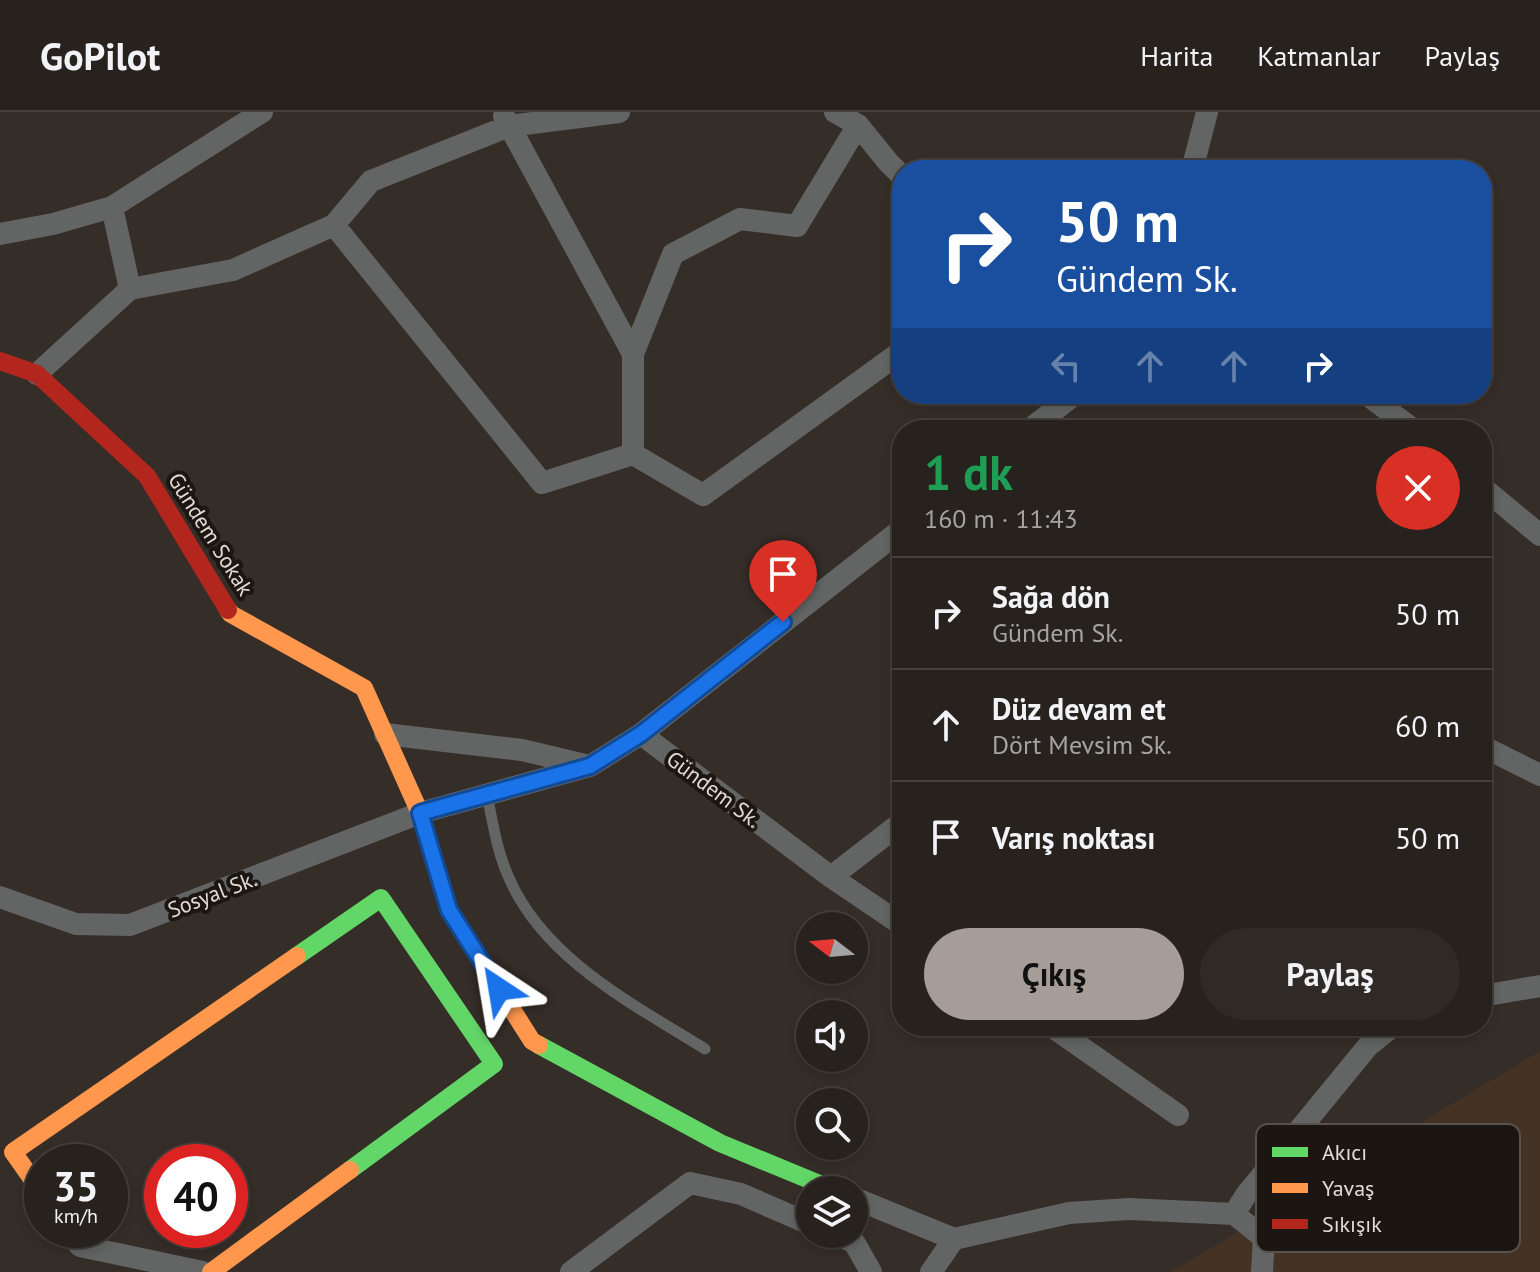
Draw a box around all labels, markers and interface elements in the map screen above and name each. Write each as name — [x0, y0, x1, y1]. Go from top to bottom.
text: GoPilot — [40, 31, 160, 80]
text: Harita — [1140, 37, 1213, 74]
text: Katmanlar — [1257, 37, 1381, 74]
text: Paylaş — [1425, 37, 1500, 74]
text: 50 m — [1056, 185, 1179, 257]
icon: right — [924, 192, 1028, 296]
text: Gündem Sk. — [1056, 255, 1238, 302]
icon: left — [1044, 344, 1088, 388]
icon: ahead — [1128, 344, 1172, 388]
icon: ahead — [1212, 344, 1256, 388]
icon: right — [1296, 344, 1340, 388]
text: 1 dk — [924, 441, 1013, 503]
button: close — [1376, 446, 1460, 530]
street label: Gündem Sokak — [162, 467, 260, 601]
text: 160 m · 11:43 — [924, 502, 1078, 535]
pin — [749, 540, 817, 622]
icon: arrive — [761, 552, 805, 596]
text: Sağa dön — [992, 577, 1110, 616]
icon: right — [924, 591, 968, 635]
text: 50 m — [1395, 594, 1460, 633]
text: Gündem Sk. — [992, 616, 1123, 649]
text: Düz devam et — [992, 689, 1166, 728]
icon: ahead — [924, 703, 968, 747]
text: 60 m — [1395, 706, 1460, 745]
text: Dört Mevsim Sk. — [992, 728, 1172, 761]
street label: Gündem Sk. — [661, 744, 767, 834]
icon: arrive — [924, 815, 968, 859]
text: Varış noktası — [992, 818, 1155, 857]
text: 50 m — [1395, 818, 1460, 857]
street label: Sosyal Sk. — [164, 864, 260, 924]
north arrow — [796, 912, 868, 984]
map controls — [796, 912, 868, 1248]
button: Çıkış — [924, 928, 1184, 1020]
button: Paylaş — [1200, 928, 1460, 1020]
position arrow — [457, 947, 541, 1031]
button: sound — [796, 1000, 868, 1072]
button: search — [796, 1088, 868, 1160]
legend — [1256, 1124, 1520, 1252]
text: Akıcı — [1322, 1138, 1367, 1166]
speed limit sign: 40 — [144, 1144, 248, 1248]
text: 35 — [53, 1160, 99, 1212]
text: Yavaş — [1322, 1174, 1374, 1202]
button: layers — [796, 1176, 868, 1248]
text: km/h — [54, 1203, 98, 1229]
text: Sıkışık — [1322, 1210, 1382, 1238]

